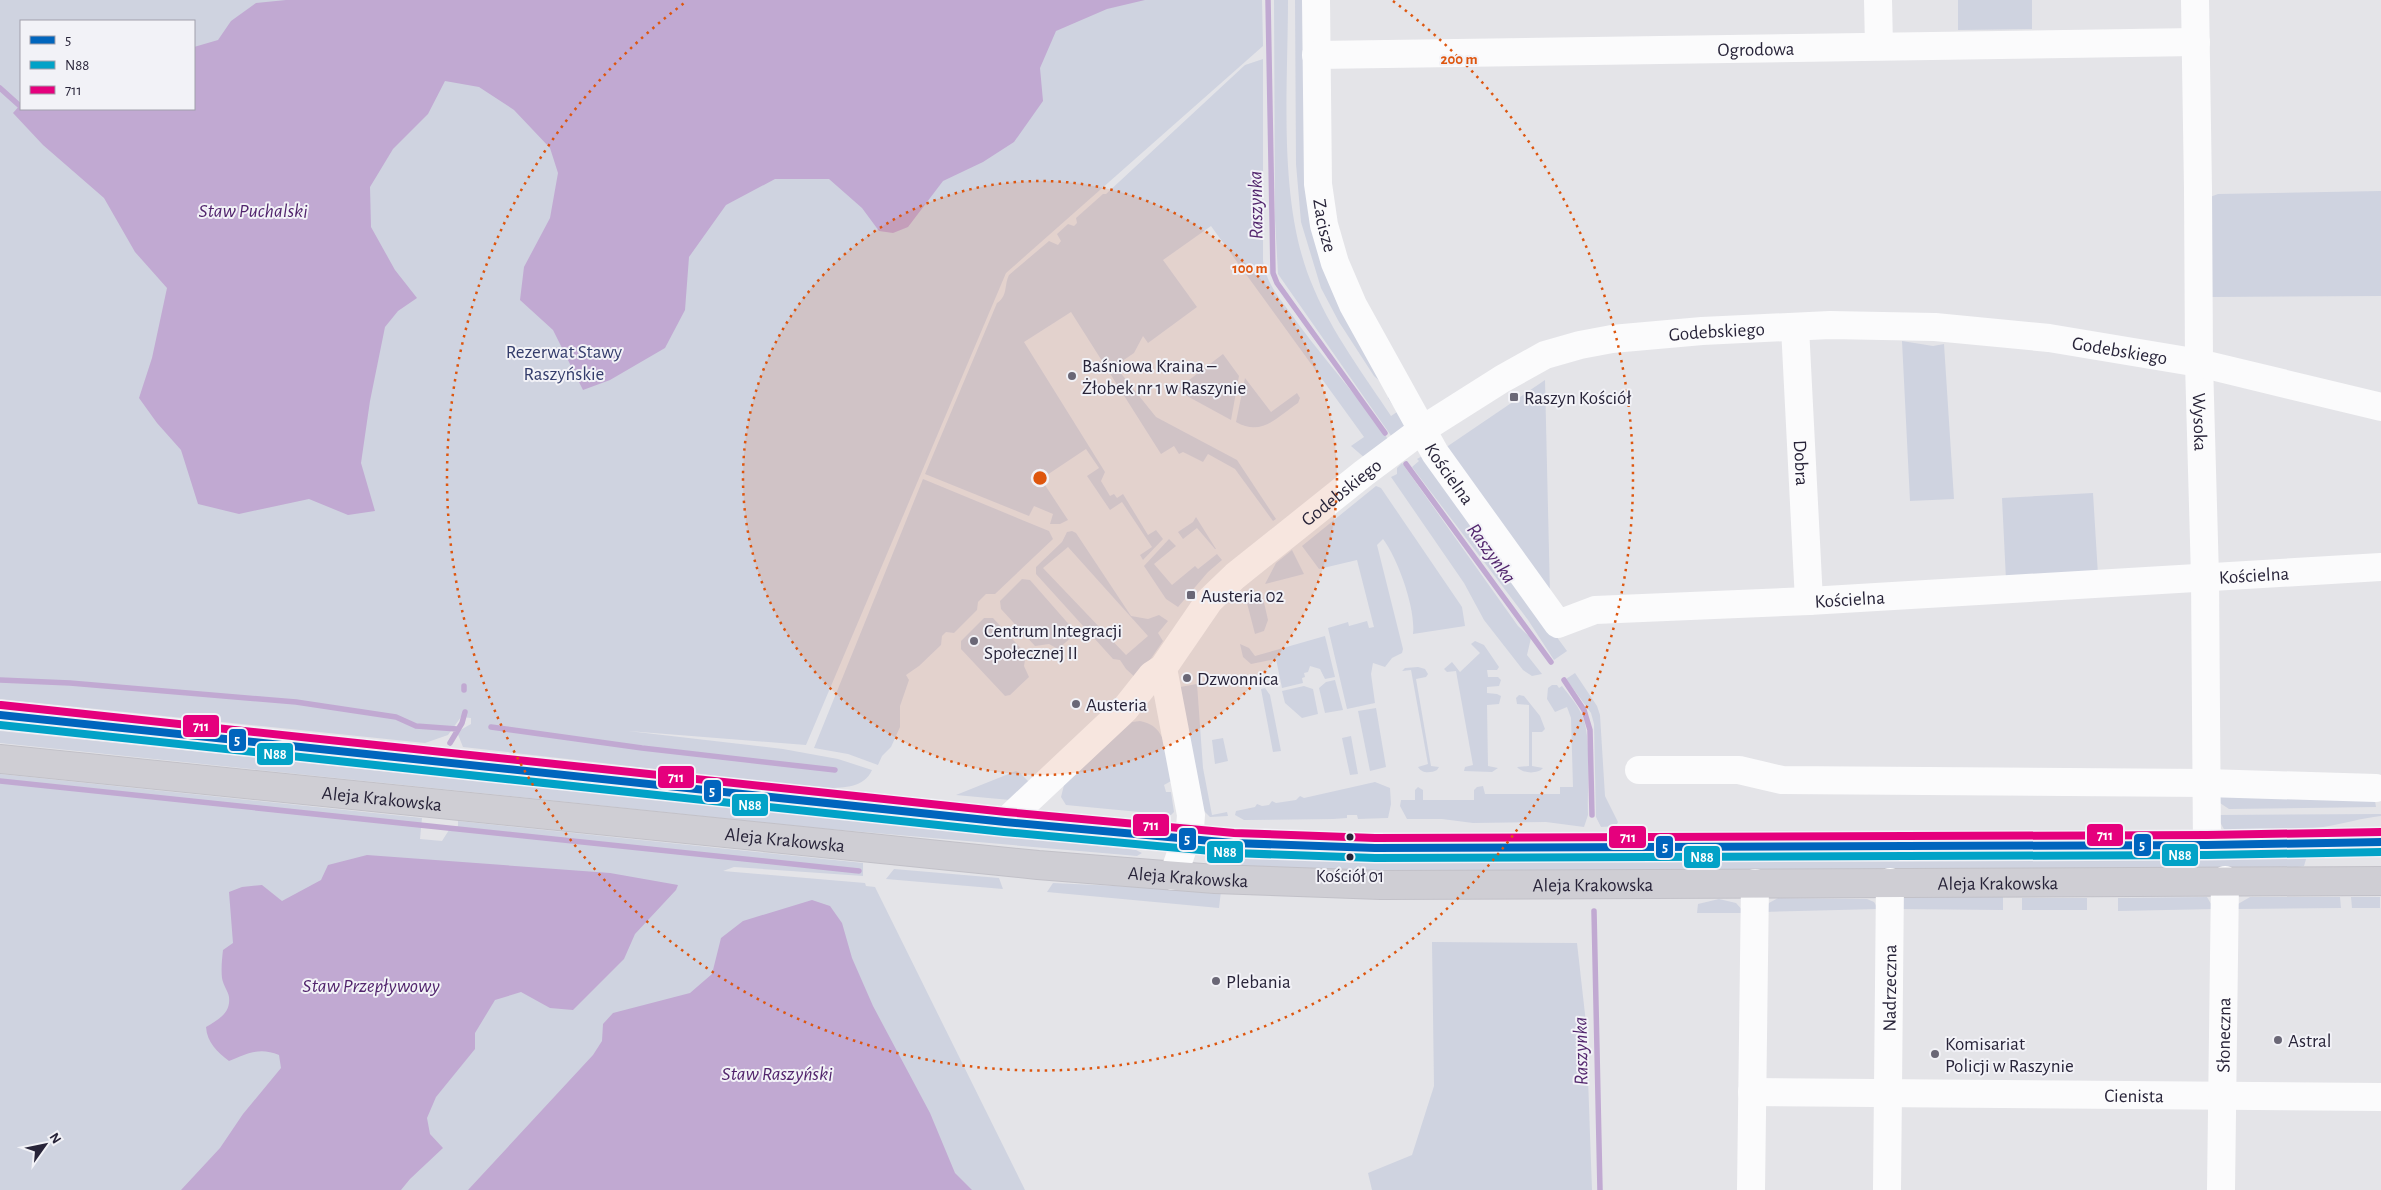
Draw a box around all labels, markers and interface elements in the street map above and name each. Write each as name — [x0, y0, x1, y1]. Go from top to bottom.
legend — [20, 20, 195, 110]
text: 5 — [65, 33, 71, 48]
street label: Ogrodowa — [1717, 40, 1795, 60]
text: 200 m — [1440, 52, 1478, 67]
text: N88 — [65, 58, 89, 73]
text: 711 — [65, 83, 82, 98]
water label: Raszynka — [1245, 171, 1267, 239]
street label: Zacisze — [1309, 198, 1339, 255]
water label: Staw Puchalski — [198, 201, 308, 221]
text: 100 m — [1232, 261, 1268, 276]
street label: Godebskiego — [1668, 320, 1765, 345]
street label: Godebskiego — [2071, 334, 2169, 369]
park label: Rezerwat Stawy Raszyńskie — [506, 343, 622, 384]
place label: Baśniowa Kraina – Żłobek nr 1 w Raszynie — [1082, 357, 1246, 398]
marker: Baśniowa Kraina – Żłobek nr 1 w Raszynie — [1066, 370, 1078, 382]
place label: Raszyn Kościół — [1524, 389, 1631, 408]
marker: Raszyn Kościół — [1508, 391, 1520, 403]
street label: Wysoka — [2189, 393, 2209, 452]
street label: Dobra — [1790, 439, 1811, 487]
street label: Kościelna — [1420, 440, 1477, 509]
street label: Godebskiego — [1298, 456, 1385, 530]
centre of rings — [1031, 469, 1049, 487]
water label: Raszynka — [1463, 520, 1519, 587]
street label: Kościelna — [2218, 564, 2290, 588]
place label: Austeria 02 — [1201, 587, 1285, 606]
street label: Kościelna — [1814, 588, 1886, 612]
marker: Austeria 02 — [1185, 589, 1197, 601]
place label: Centrum Integracji Społecznej II — [984, 622, 1122, 663]
marker: Centrum Integracji Społecznej II — [968, 635, 980, 647]
place label: Dzwonnica — [1197, 670, 1279, 689]
marker: Dzwonnica — [1181, 672, 1193, 684]
place label: Austeria — [1086, 696, 1148, 715]
marker: Austeria — [1070, 698, 1082, 710]
line badge: 711 — [182, 714, 220, 738]
text: 711 — [193, 720, 209, 734]
line badge: 5 — [228, 728, 247, 752]
text: 5 — [234, 734, 240, 748]
line badge: N88 — [256, 742, 294, 766]
text: N88 — [263, 748, 287, 762]
line badge: 711 — [657, 765, 695, 789]
text: 711 — [668, 771, 684, 785]
line badge: 5 — [703, 779, 722, 803]
street label: Aleja Krakowska — [321, 784, 443, 815]
text: 5 — [709, 785, 715, 799]
line badge: N88 — [731, 793, 769, 817]
text: N88 — [738, 799, 762, 813]
line badge: 711 — [1132, 813, 1170, 837]
text: 711 — [1143, 819, 1159, 833]
line badge: 711 — [2086, 823, 2124, 847]
street label: Aleja Krakowska — [724, 825, 846, 856]
line badge: 711 — [1608, 825, 1647, 849]
line badge: 5 — [1178, 827, 1197, 851]
text: 711 — [2097, 829, 2113, 843]
text: 711 — [1620, 831, 1636, 845]
unlabelled marker — [1345, 832, 1355, 842]
text: 5 — [1184, 833, 1190, 847]
line badge: 5 — [2133, 833, 2152, 857]
line badge: 5 — [1655, 835, 1674, 859]
text: 5 — [2139, 839, 2145, 853]
line badge: N88 — [1206, 840, 1244, 864]
text: 5 — [1662, 841, 1668, 855]
line badge: N88 — [2161, 843, 2199, 867]
line badge: N88 — [1683, 845, 1721, 869]
text: N88 — [1213, 846, 1237, 860]
text: N88 — [2168, 849, 2192, 863]
text: N88 — [1690, 851, 1714, 865]
marker: Kościół 01 — [1345, 852, 1355, 862]
street label: Aleja Krakowska — [1127, 864, 1249, 891]
place label: Kościół 01 — [1316, 868, 1384, 886]
street label: Aleja Krakowska — [1938, 874, 2059, 894]
street label: Aleja Krakowska — [1533, 876, 1654, 895]
street label: Nadrzeczna — [1881, 944, 1900, 1032]
place label: Plebania — [1226, 973, 1291, 992]
marker: Plebania — [1210, 975, 1222, 987]
water label: Staw Przepływowy — [302, 976, 440, 996]
street label: Słoneczna — [2215, 997, 2234, 1073]
water label: Raszynka — [1570, 1017, 1592, 1085]
place label: Astral — [2288, 1032, 2332, 1051]
marker: Astral — [2272, 1034, 2284, 1046]
place label: Komisariat Policji w Raszynie — [1945, 1035, 2074, 1076]
marker: Komisariat Policji w Raszynie — [1929, 1048, 1941, 1060]
water label: Staw Raszyński — [721, 1064, 833, 1084]
street label: Cienista — [2104, 1087, 2164, 1106]
north arrow — [20, 1120, 70, 1170]
text: N — [47, 1131, 64, 1146]

